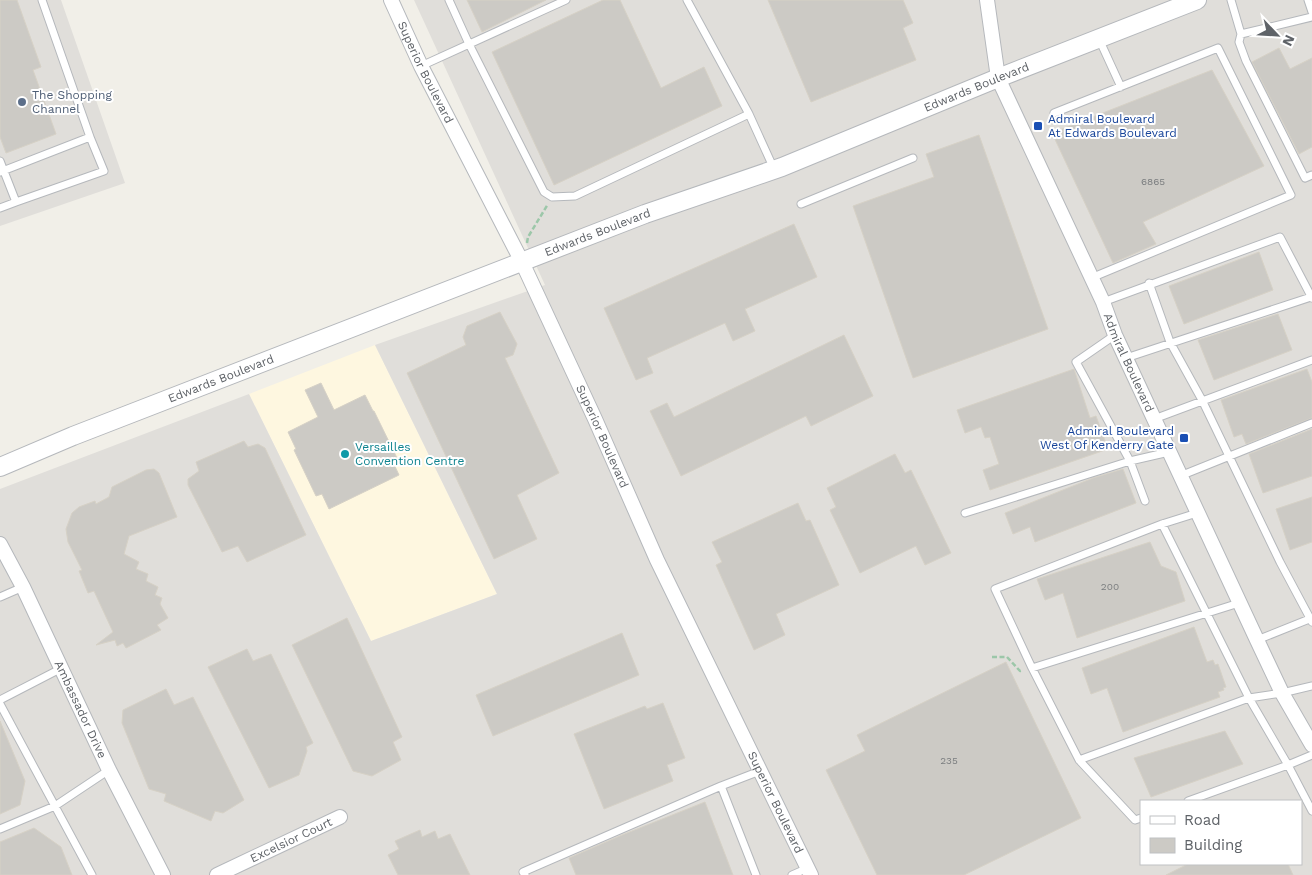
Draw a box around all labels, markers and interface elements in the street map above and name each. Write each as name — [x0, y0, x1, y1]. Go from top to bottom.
north arrow — [1252, 10, 1302, 60]
street label: Superior Boulevard — [395, 19, 456, 125]
text: N — [1279, 32, 1298, 49]
street label: Edwards Boulevard — [922, 59, 1031, 115]
place label: The Shopping Channel — [32, 88, 112, 116]
marker: The Shopping Channel — [16, 96, 28, 108]
place label: Admiral Boulevard At Edwards Boulevard — [1048, 112, 1177, 140]
marker: Admiral Boulevard At Edwards Boulevard — [1032, 120, 1044, 132]
house number: 6865 — [1141, 176, 1165, 187]
street label: Edwards Boulevard — [543, 206, 652, 259]
street label: Admiral Boulevard — [1101, 311, 1157, 414]
street label: Edwards Boulevard — [166, 352, 276, 405]
street label: Superior Boulevard — [573, 383, 631, 490]
place label: Admiral Boulevard West Of Kenderry Gate — [1040, 424, 1174, 452]
marker: Admiral Boulevard West Of Kenderry Gate — [1178, 432, 1190, 444]
place label: Versailles Convention Centre — [355, 440, 464, 468]
marker: Versailles Convention Centre — [339, 448, 351, 460]
house number: 200 — [1101, 581, 1119, 592]
street label: Ambassador Drive — [52, 658, 110, 761]
street label: Superior Boulevard — [745, 749, 806, 856]
house number: 235 — [940, 755, 958, 766]
legend — [1140, 800, 1302, 865]
text: Road — [1184, 811, 1221, 829]
street label: Excelsior Court — [248, 815, 334, 865]
text: Building — [1184, 836, 1242, 854]

